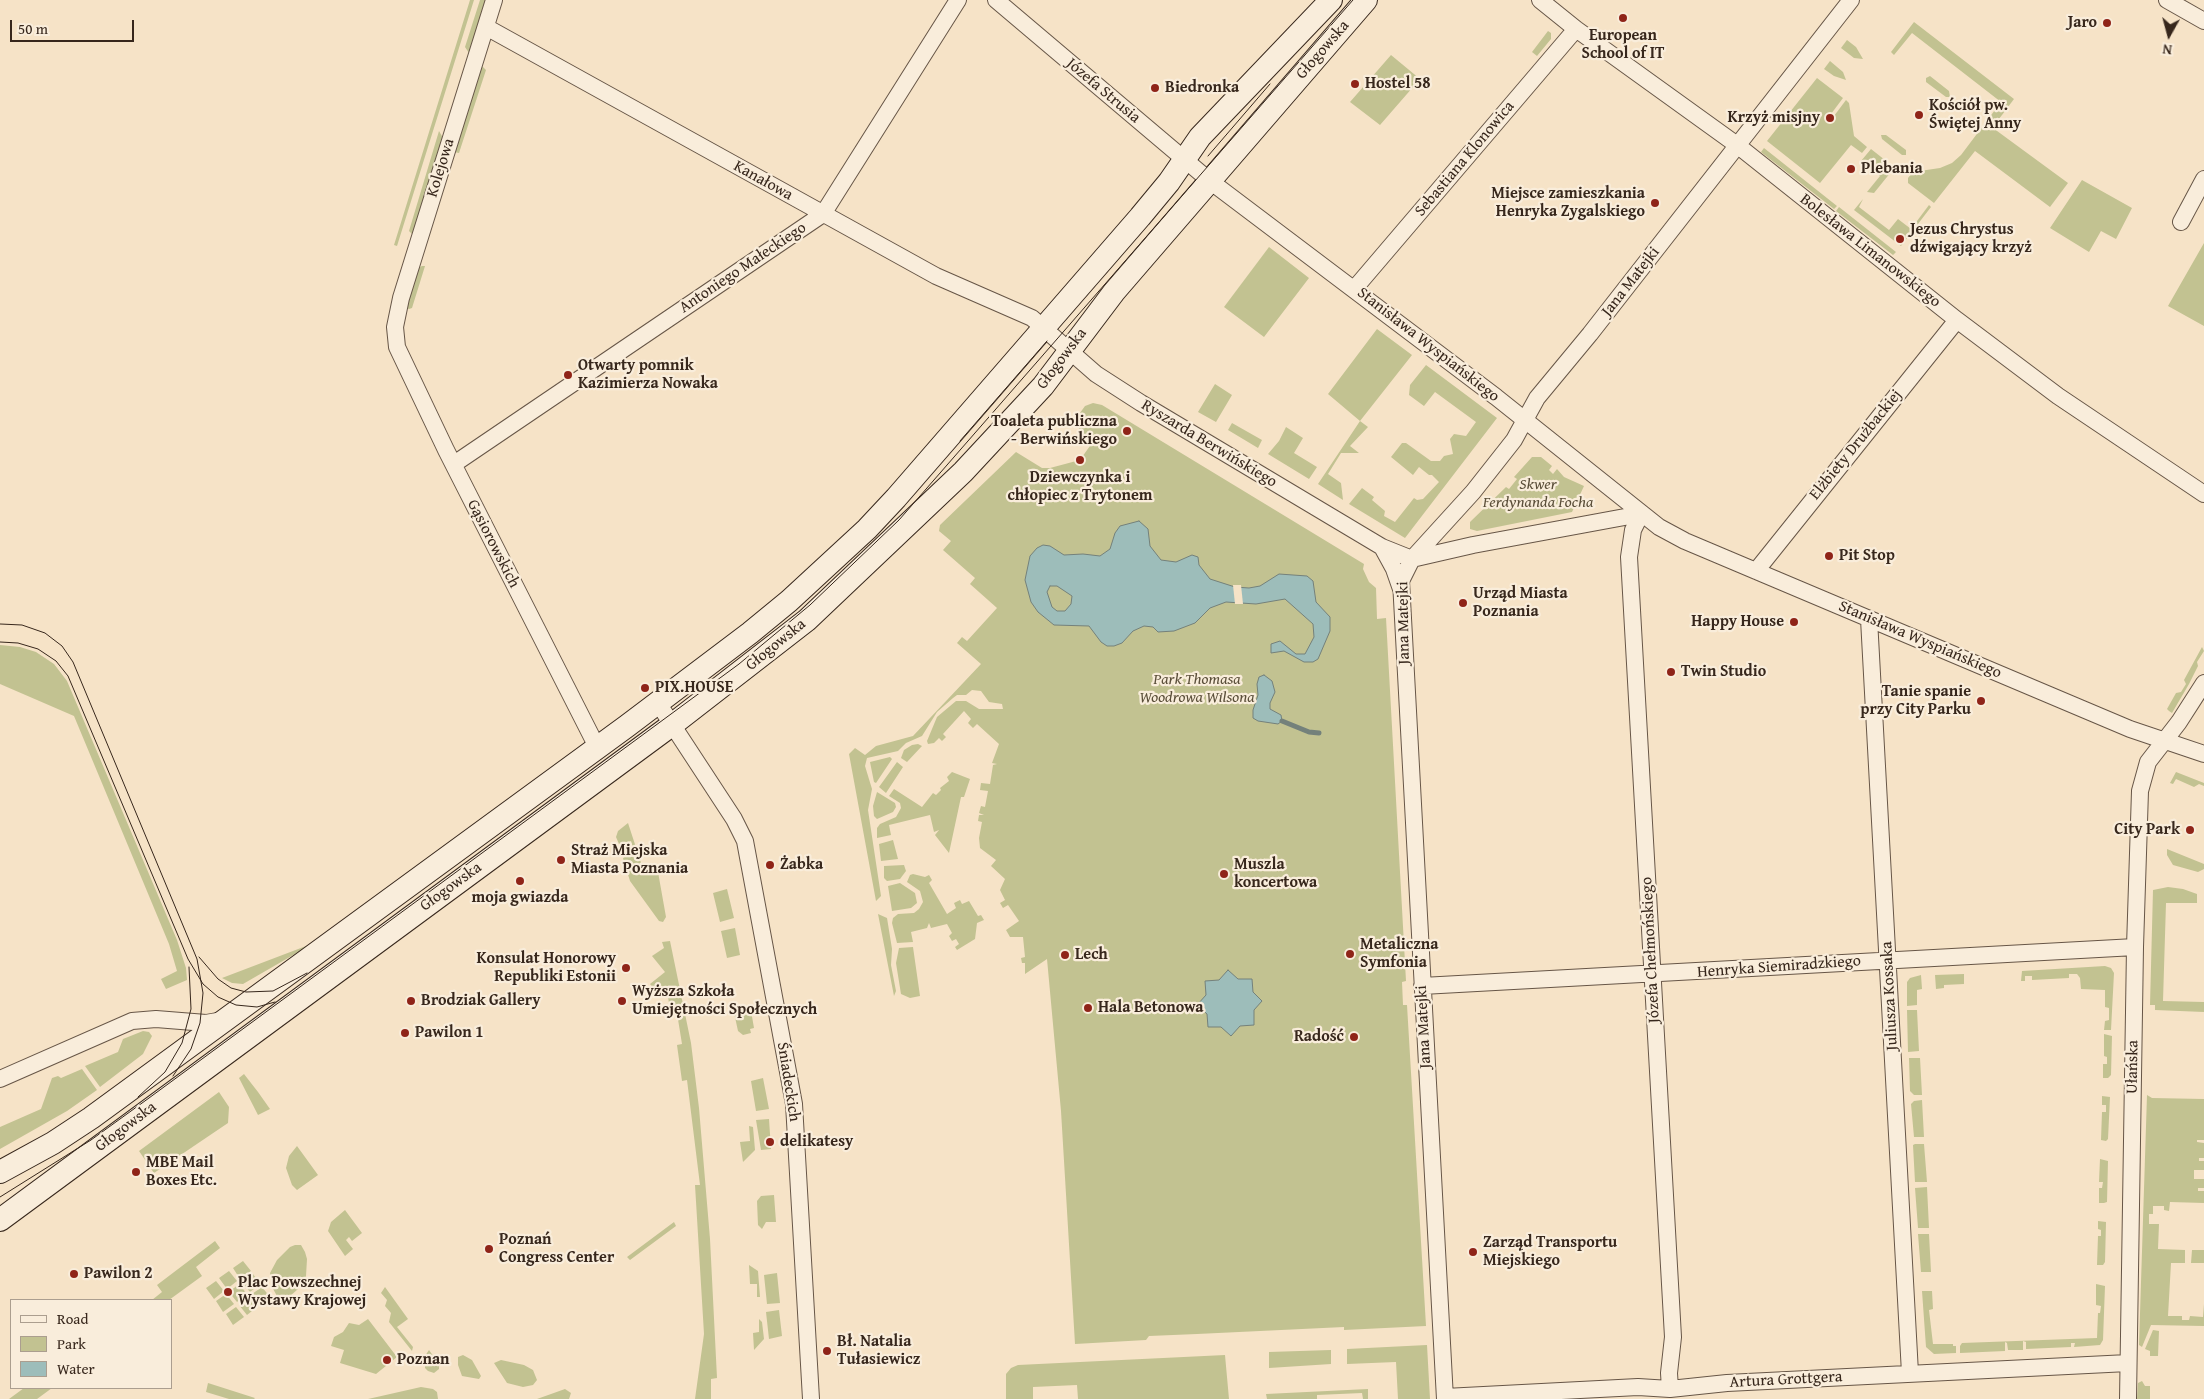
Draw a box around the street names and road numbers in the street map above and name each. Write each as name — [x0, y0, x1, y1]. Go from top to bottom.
street label: Głogowska — [1292, 17, 1354, 83]
street label: Józefa Strusia — [1062, 54, 1144, 128]
street label: Sebastiana Klonowica — [1411, 97, 1519, 221]
street label: Kolejowa — [423, 136, 459, 200]
street label: Kanałowa — [730, 157, 796, 205]
street label: Bolesława Limanowskiego — [1796, 190, 1944, 312]
street label: Antoniego Małeckiego — [676, 218, 810, 318]
street label: Jana Matejki — [1598, 243, 1664, 321]
street label: Stanisława Wyspiańskiego — [1353, 283, 1503, 407]
street label: Głogowska — [1033, 325, 1091, 393]
street label: Elżbiety Drużbackiej — [1806, 386, 1906, 504]
street label: Ryszarda Berwińskiego — [1138, 396, 1280, 492]
street label: Gąsiorowskich — [463, 497, 523, 591]
street label: Jana Matejki — [1394, 581, 1414, 665]
street label: Stanisława Wyspiańskiego — [1836, 597, 2004, 683]
street label: Głogowska — [742, 615, 810, 675]
street label: Głogowska — [416, 858, 486, 916]
street label: Józefa Chełmońskiego — [1638, 876, 1664, 1024]
street label: Juliusza Kossaka — [1878, 941, 1902, 1051]
street label: Henryka Siemiradzkiego — [1697, 952, 1861, 982]
street label: Jana Matejki — [1412, 985, 1436, 1069]
street label: Ułańska — [2123, 1040, 2143, 1094]
street label: Śniadeckich — [772, 1041, 804, 1123]
street label: Głogowska — [92, 1098, 160, 1156]
street label: Artura Grottgera — [1729, 1367, 1843, 1393]

